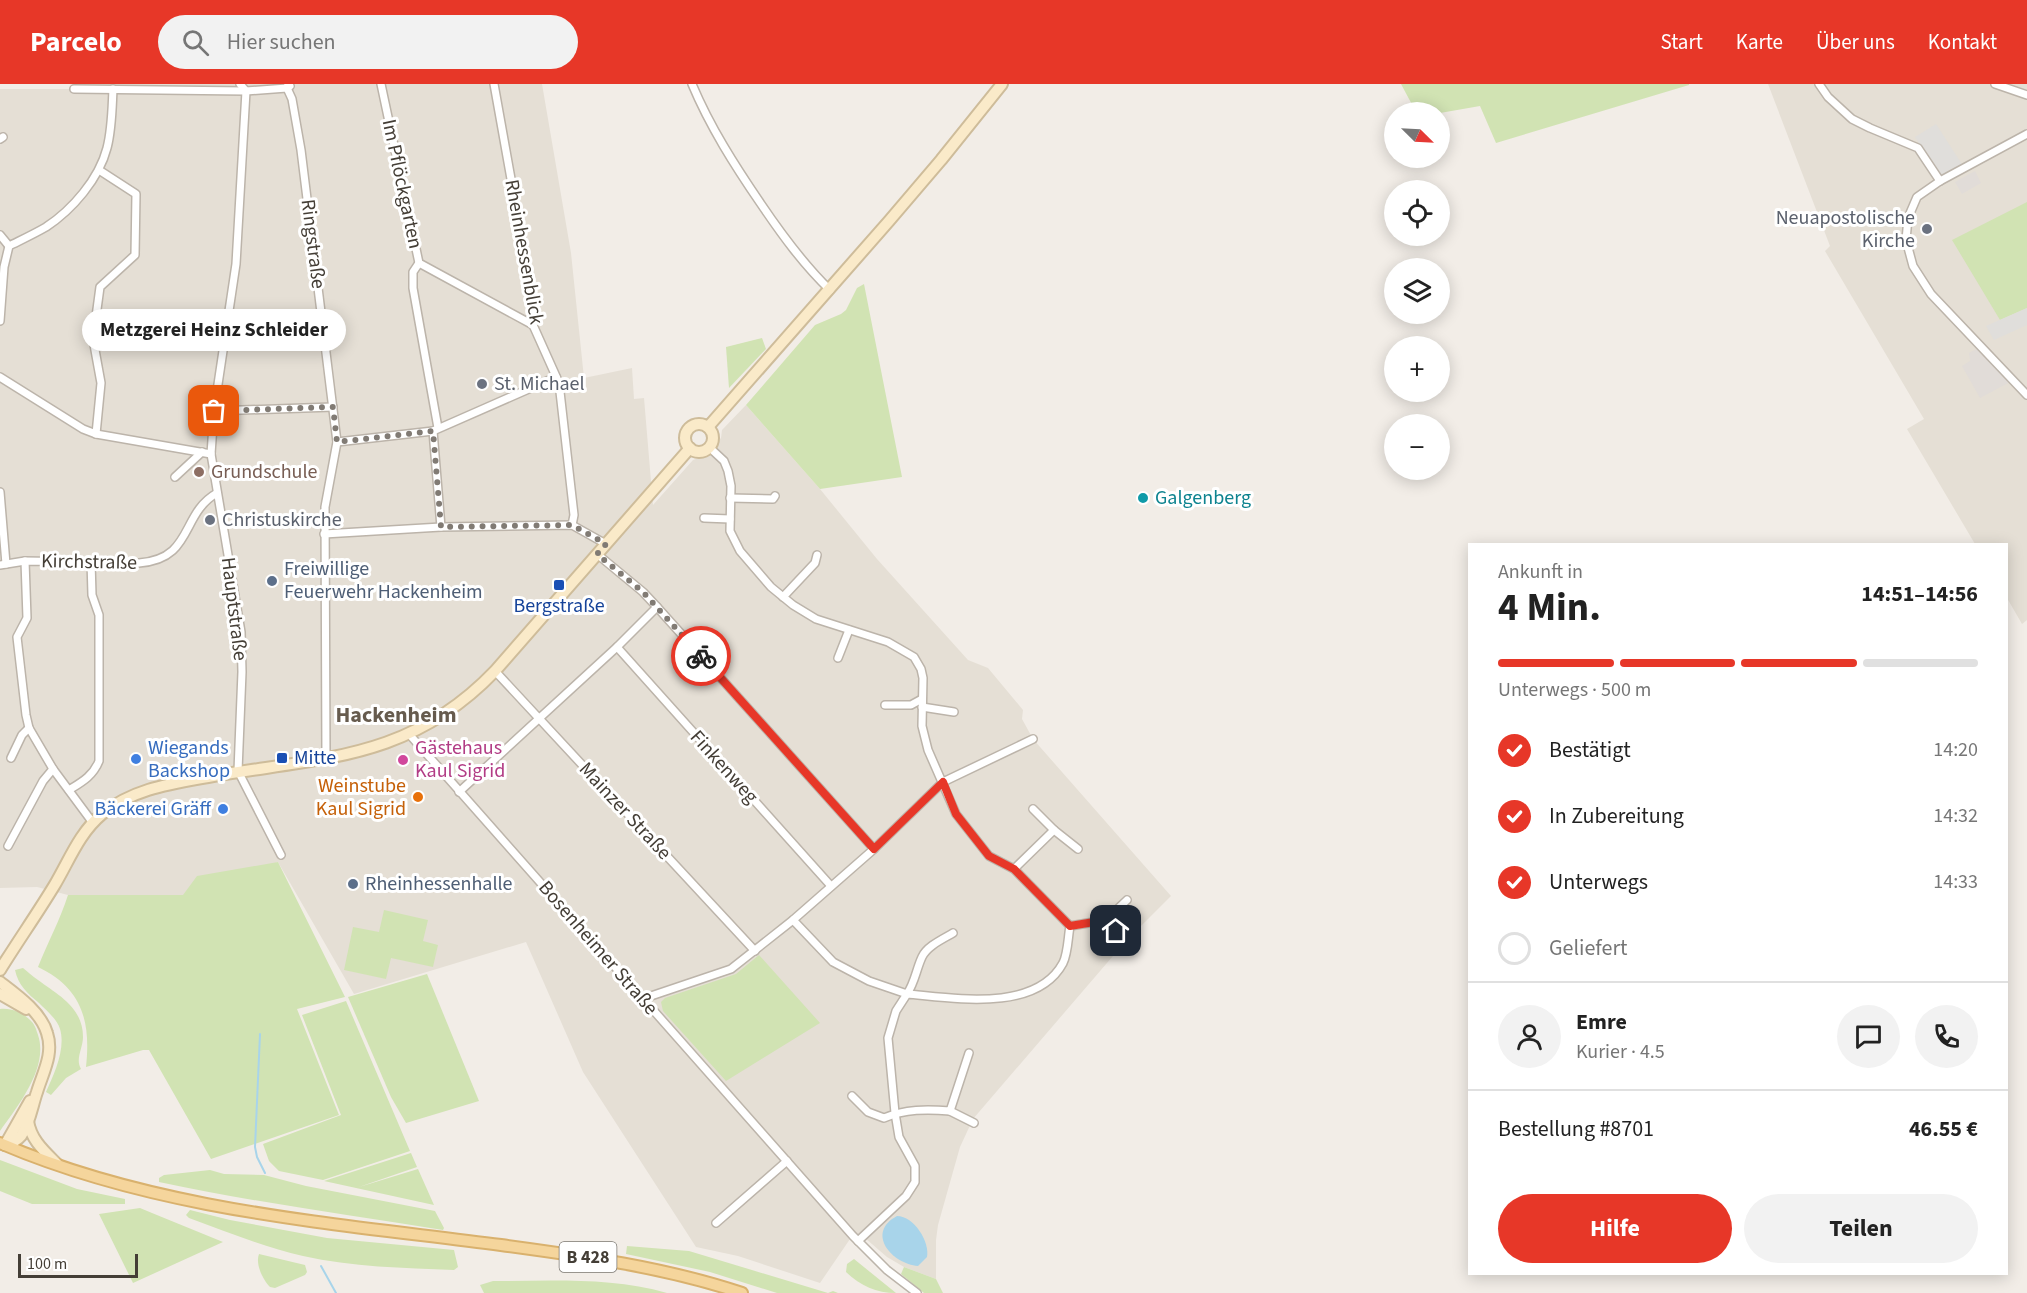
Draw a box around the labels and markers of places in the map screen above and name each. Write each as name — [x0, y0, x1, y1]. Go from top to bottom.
place label: Neuapostolische Kirche — [1776, 204, 1915, 255]
marker: Neuapostolische Kirche — [1920, 222, 1934, 236]
callout: Metzgerei Heinz Schleider — [82, 309, 346, 351]
place label: St. Michael — [494, 370, 585, 398]
marker: St. Michael — [475, 377, 489, 391]
pin — [188, 385, 239, 436]
place label: Grundschule — [211, 458, 318, 486]
marker: Grundschule — [192, 465, 206, 479]
place label: Galgenberg — [1155, 484, 1251, 512]
marker: Galgenberg — [1136, 491, 1150, 505]
place label: Christuskirche — [222, 506, 342, 534]
marker: Christuskirche — [203, 513, 217, 527]
place label: Freiwillige Feuerwehr Hackenheim — [284, 555, 483, 606]
marker: Freiwillige Feuerwehr Hackenheim — [265, 574, 279, 588]
marker: Bergstraße — [552, 578, 566, 592]
place label: Bergstraße — [513, 592, 605, 620]
place label: Wiegands Backshop — [148, 734, 230, 785]
place label: Gästehaus Kaul Sigrid — [415, 734, 505, 785]
place label: Mitte — [294, 744, 336, 772]
marker: Mitte — [275, 751, 289, 765]
marker: Wiegands Backshop — [129, 752, 143, 766]
marker: Gästehaus Kaul Sigrid — [396, 753, 410, 767]
place label: Weinstube Kaul Sigrid — [316, 772, 406, 823]
marker: Weinstube Kaul Sigrid — [411, 790, 425, 804]
place label: Bäckerei Gräff — [95, 795, 212, 823]
marker: Bäckerei Gräff — [216, 802, 230, 816]
place label: Rheinhessenhalle — [365, 870, 513, 898]
marker: Rheinhessenhalle — [346, 877, 360, 891]
pin — [1090, 905, 1141, 956]

